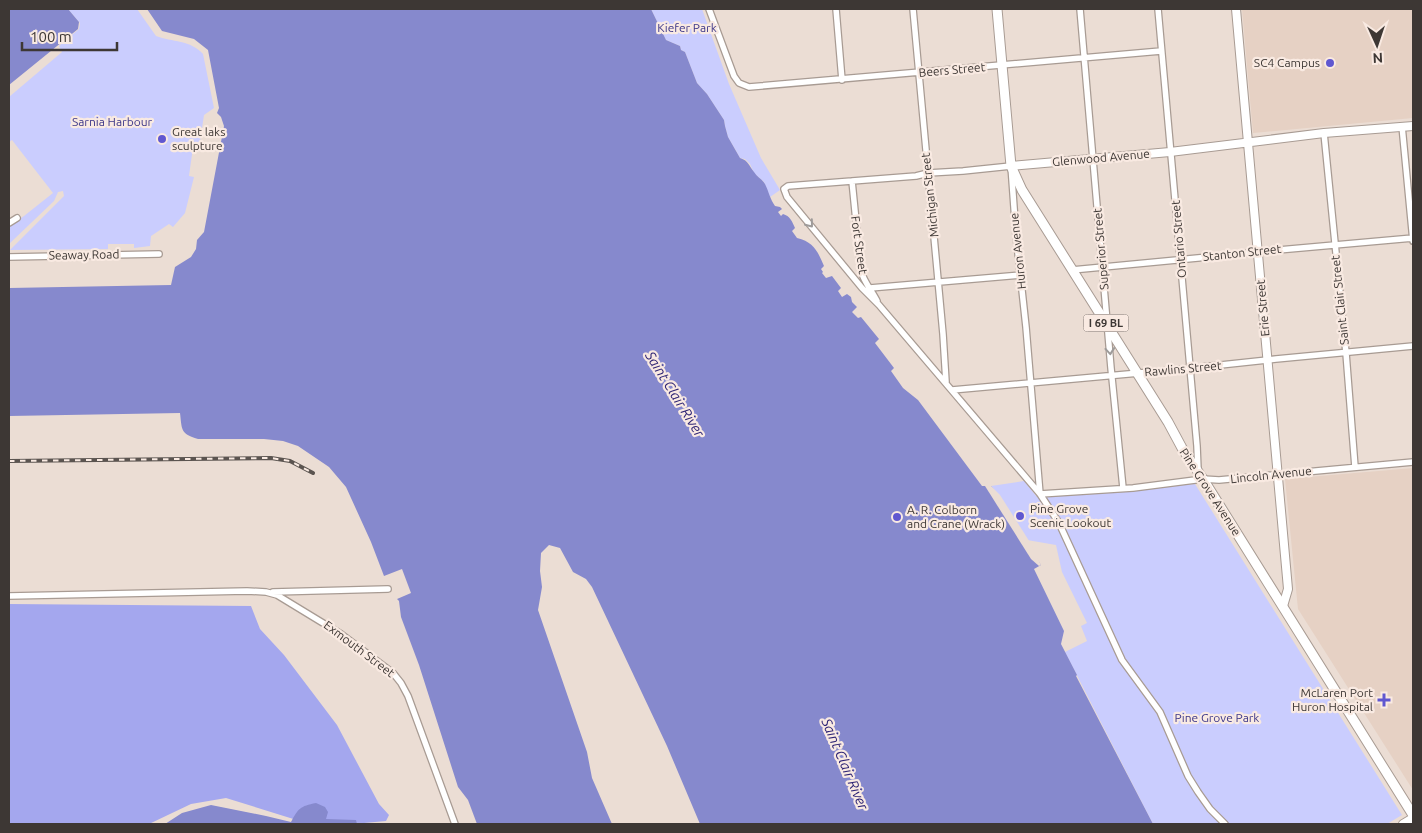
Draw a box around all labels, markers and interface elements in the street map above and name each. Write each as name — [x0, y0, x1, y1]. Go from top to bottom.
scale bar — [22, 20, 118, 52]
north arrow — [1352, 20, 1402, 70]
park label: Kiefer Park — [657, 21, 717, 34]
text: 100 m — [30, 28, 72, 45]
text: N — [1372, 50, 1383, 66]
place label: SC4 Campus — [1254, 56, 1320, 69]
marker: SC4 Campus — [1324, 57, 1336, 69]
street label: Beers Street — [918, 60, 986, 79]
park label: Sarnia Harbour — [72, 115, 153, 128]
place label: Great laks sculpture — [172, 125, 225, 152]
marker: Great laks sculpture — [156, 133, 168, 145]
street label: Glenwood Avenue — [1052, 147, 1150, 168]
street label: Michigan Street — [919, 152, 940, 238]
street label: Ontario Street — [1169, 199, 1188, 278]
street label: Superior Street — [1090, 207, 1111, 290]
street label: Huron Avenue — [1007, 212, 1028, 290]
street label: Fort Street — [849, 215, 870, 275]
one-way arrow — [804, 219, 813, 228]
street label: Stanton Street — [1202, 242, 1282, 263]
street label: Seaway Road — [49, 247, 119, 262]
street label: Saint Clair Street — [1328, 254, 1351, 346]
street label: Erie Street — [1254, 279, 1271, 337]
road number: I 69 BL — [1084, 314, 1128, 332]
water label: Saint Clair River — [642, 347, 708, 440]
one-way arrow — [1104, 347, 1115, 355]
street label: Rawlins Street — [1144, 359, 1222, 378]
street label: Pine Grove Avenue — [1177, 446, 1243, 538]
street label: Lincoln Avenue — [1230, 464, 1312, 485]
place label: Pine Grove Scenic Lookout — [1030, 502, 1111, 529]
place label: A. R. Colborn and Crane (Wrack) — [907, 503, 1005, 531]
marker: Pine Grove Scenic Lookout — [1014, 510, 1026, 522]
marker: A. R. Colborn and Crane (Wrack) — [891, 511, 903, 523]
street label: Exmouth Street — [321, 618, 397, 680]
place label: McLaren Port Huron Hospital — [1292, 686, 1373, 713]
marker: McLaren Port Huron Hospital — [1377, 693, 1391, 707]
park label: Pine Grove Park — [1175, 711, 1259, 724]
water label: Saint Clair River — [818, 715, 872, 813]

